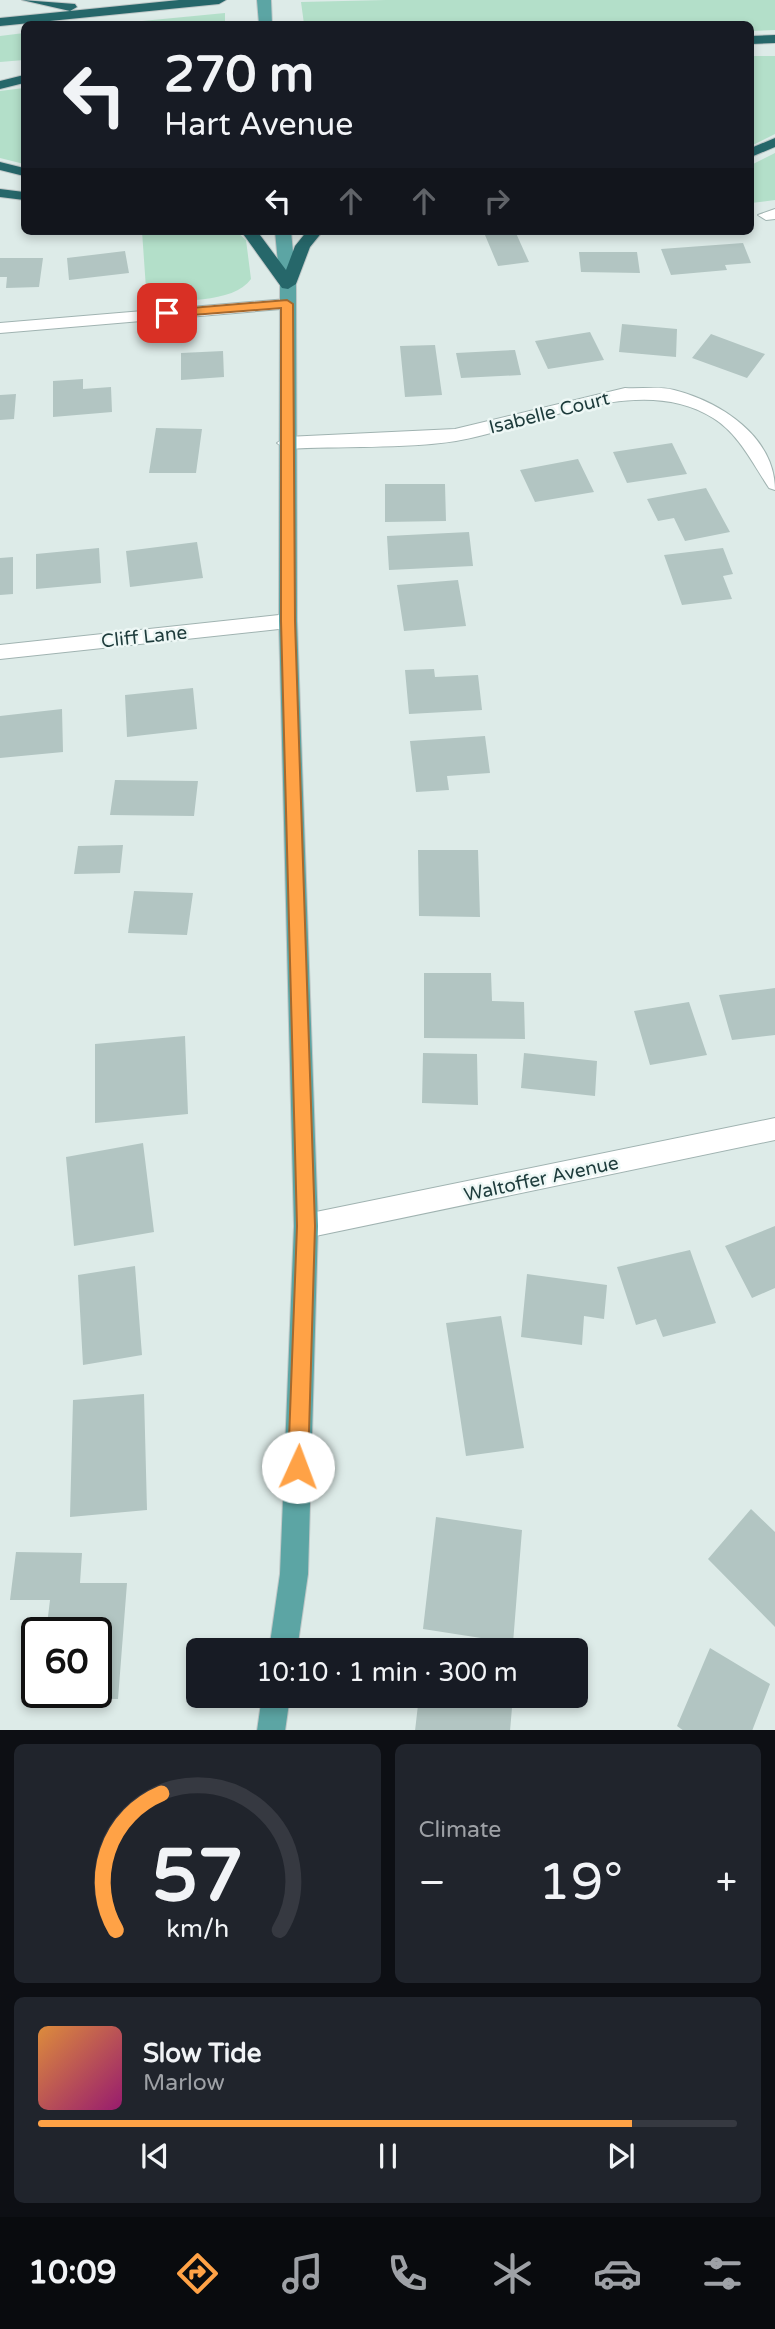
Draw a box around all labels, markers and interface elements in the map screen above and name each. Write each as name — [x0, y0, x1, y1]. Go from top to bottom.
text: 270 m — [164, 46, 314, 105]
icon: left — [49, 49, 140, 140]
text: Hart Avenue — [164, 106, 353, 144]
icon: left — [259, 182, 297, 220]
icon: ahead — [332, 182, 370, 220]
icon: ahead — [405, 182, 443, 220]
icon: right — [478, 182, 516, 220]
pin — [137, 283, 197, 343]
icon: arrive — [148, 294, 186, 332]
street label: Isabelle Court — [487, 387, 612, 439]
street label: Cliff Lane — [100, 622, 188, 652]
street label: Waltoffer Avenue — [462, 1152, 621, 1206]
position arrow — [261, 1430, 335, 1504]
speed limit sign: 60 — [21, 1617, 112, 1708]
text: 10:10 · 1 min · 300 m — [256, 1657, 518, 1688]
text: Climate — [419, 1816, 501, 1844]
text: 57 — [152, 1833, 243, 1921]
text: 19° — [538, 1851, 623, 1914]
text: − — [419, 1860, 446, 1906]
text: + — [716, 1860, 737, 1906]
text: km/h — [166, 1913, 229, 1943]
text: Slow Tide — [143, 2038, 261, 2069]
text: Marlow — [143, 2069, 225, 2097]
icon: previous — [136, 2137, 174, 2175]
icon: pause — [369, 2137, 407, 2175]
icon: next — [602, 2137, 640, 2175]
icon: directions — [173, 2249, 222, 2298]
icon: music — [278, 2249, 327, 2298]
icon: phone — [383, 2249, 432, 2298]
icon: climate — [488, 2249, 537, 2298]
icon: car — [593, 2249, 642, 2298]
icon: filters — [698, 2249, 747, 2298]
text: 10:09 — [28, 2254, 117, 2292]

